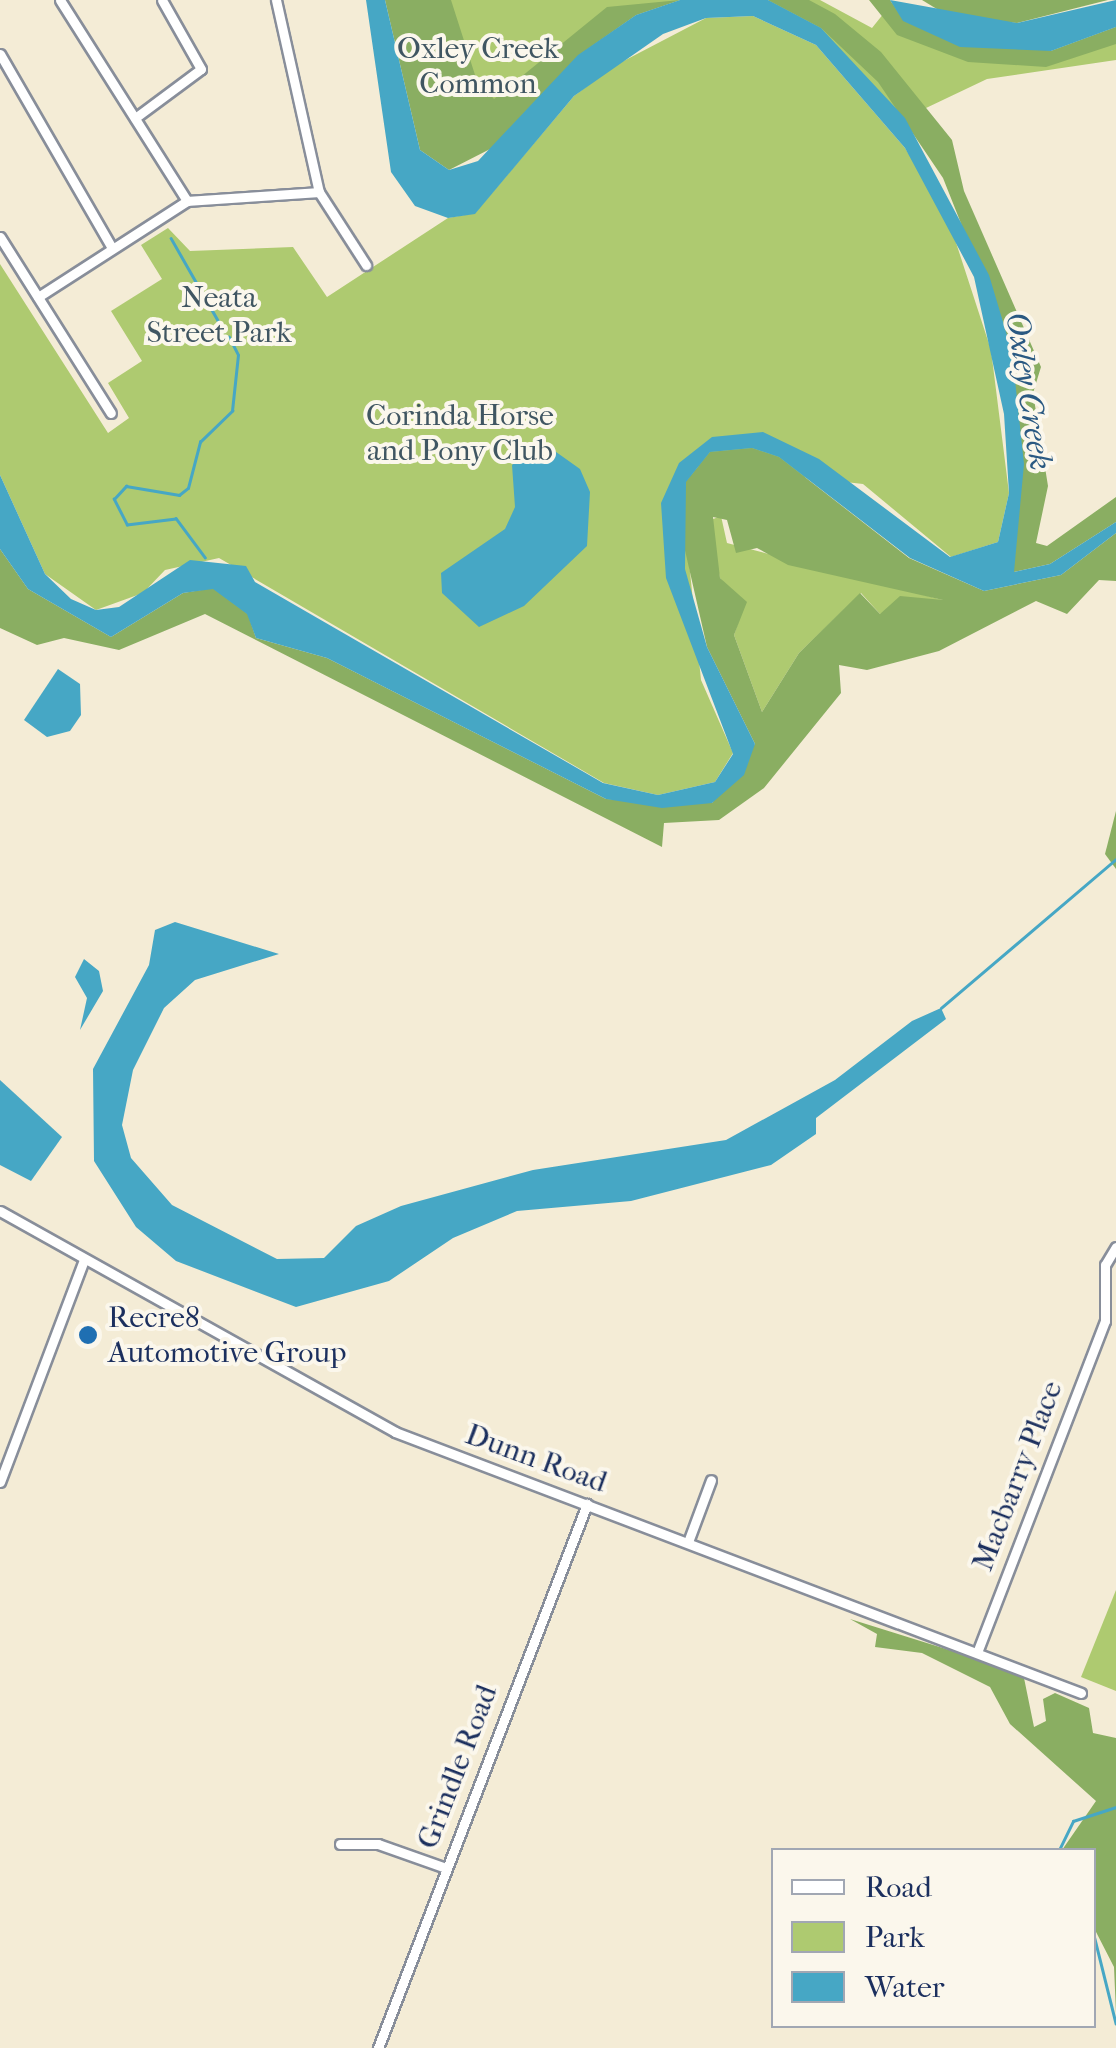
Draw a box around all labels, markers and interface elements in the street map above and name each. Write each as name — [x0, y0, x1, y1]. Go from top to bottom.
park label: Oxley Creek Common — [397, 31, 559, 102]
park label: Neata Street Park — [146, 280, 292, 350]
water label: Oxley Creek — [997, 309, 1059, 473]
park label: Corinda Horse and Pony Club — [366, 398, 554, 468]
place label: Recre8 Automotive Group — [108, 1300, 346, 1370]
marker: Recre8 Automotive Group — [77, 1324, 99, 1346]
street label: Macbarry Place — [965, 1376, 1071, 1576]
street label: Dunn Road — [460, 1417, 612, 1501]
street label: Grindle Road — [410, 1680, 506, 1854]
legend — [771, 1848, 1096, 2028]
text: Road — [865, 1870, 932, 1905]
text: Park — [865, 1920, 925, 1955]
text: Water — [865, 1970, 945, 2005]

